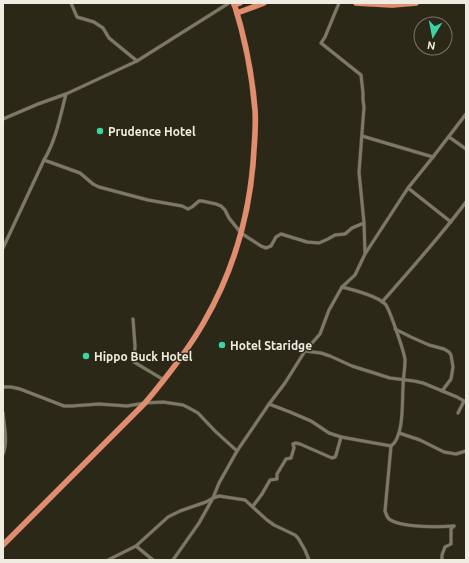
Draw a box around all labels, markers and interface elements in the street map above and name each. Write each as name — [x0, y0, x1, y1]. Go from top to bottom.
north arrow — [413, 16, 453, 56]
text: N — [426, 39, 436, 52]
place label: Prudence Hotel — [108, 125, 196, 138]
marker: Prudence Hotel — [95, 126, 105, 136]
place label: Hotel Staridge — [230, 339, 312, 352]
marker: Hotel Staridge — [217, 340, 227, 350]
place label: Hippo Buck Hotel — [94, 350, 193, 363]
marker: Hippo Buck Hotel — [81, 351, 91, 361]

